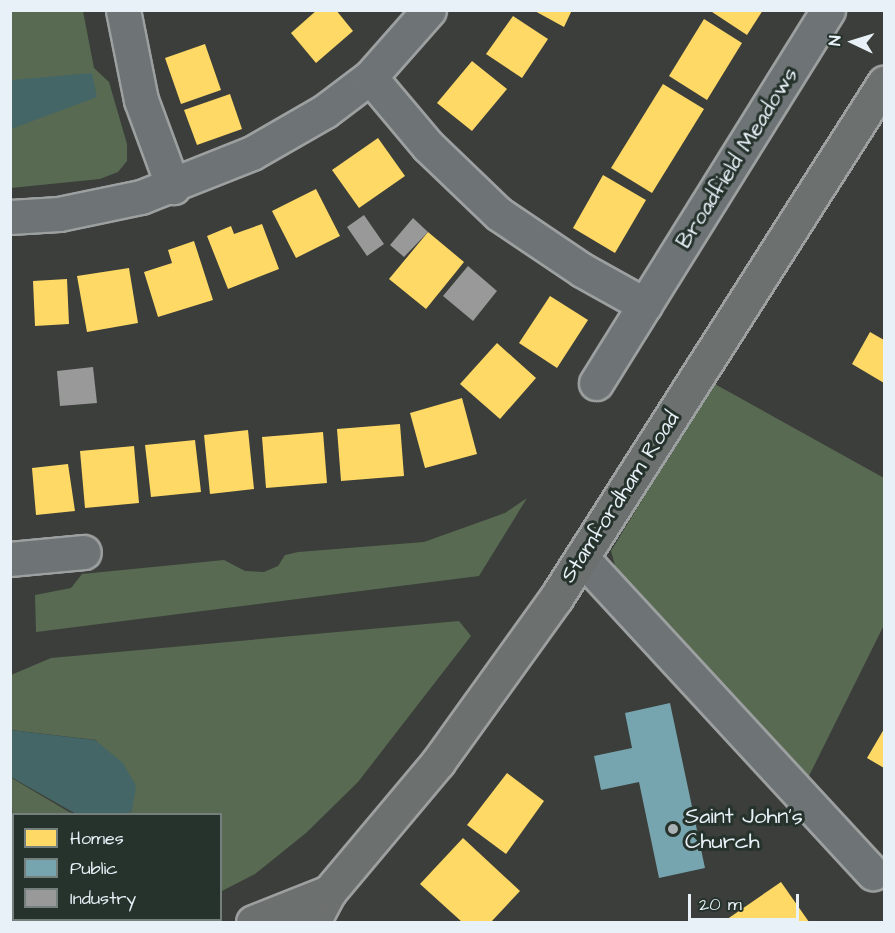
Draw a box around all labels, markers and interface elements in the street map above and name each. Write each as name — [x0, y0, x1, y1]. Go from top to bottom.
north arrow — [823, 12, 883, 72]
text: N — [824, 35, 846, 47]
street label: Broadfield Meadows — [671, 63, 803, 253]
street label: Stamfordham Road — [555, 406, 685, 588]
place label: Saint John's Church — [685, 803, 803, 854]
legend — [12, 813, 222, 921]
marker: Saint John's Church — [666, 822, 680, 836]
text: Homes — [70, 826, 124, 851]
text: Public — [70, 856, 118, 881]
scale bar — [691, 882, 802, 920]
text: Industry — [70, 886, 136, 911]
text: 20 m — [699, 892, 742, 917]

